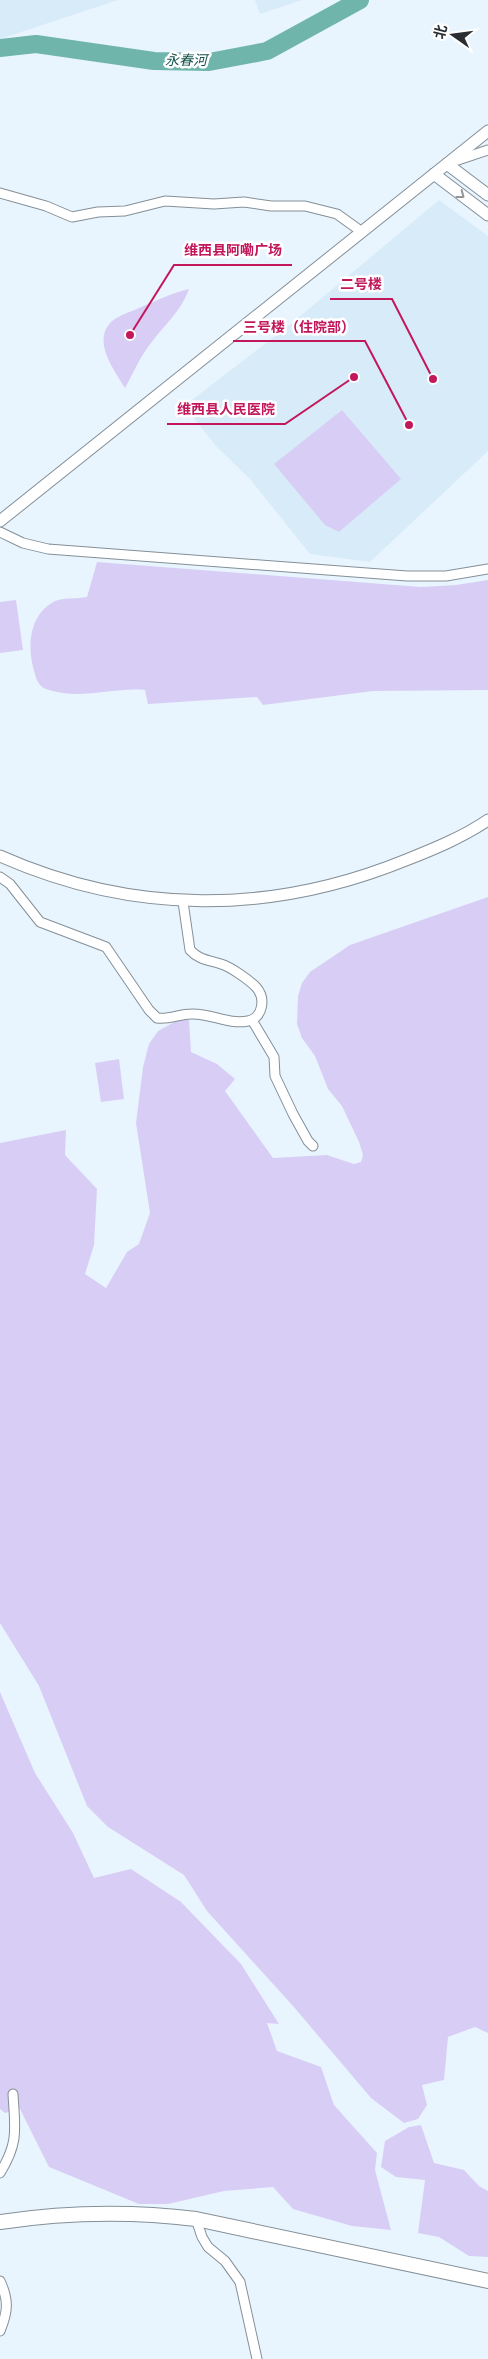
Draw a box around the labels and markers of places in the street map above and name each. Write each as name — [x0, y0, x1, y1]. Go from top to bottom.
callout: 维西县阿嘞广场 — [174, 236, 292, 265]
callout: 二号楼 — [330, 270, 392, 299]
callout: 三号楼（住院部） — [233, 312, 365, 341]
callout: 维西县人民医院 — [167, 395, 285, 424]

